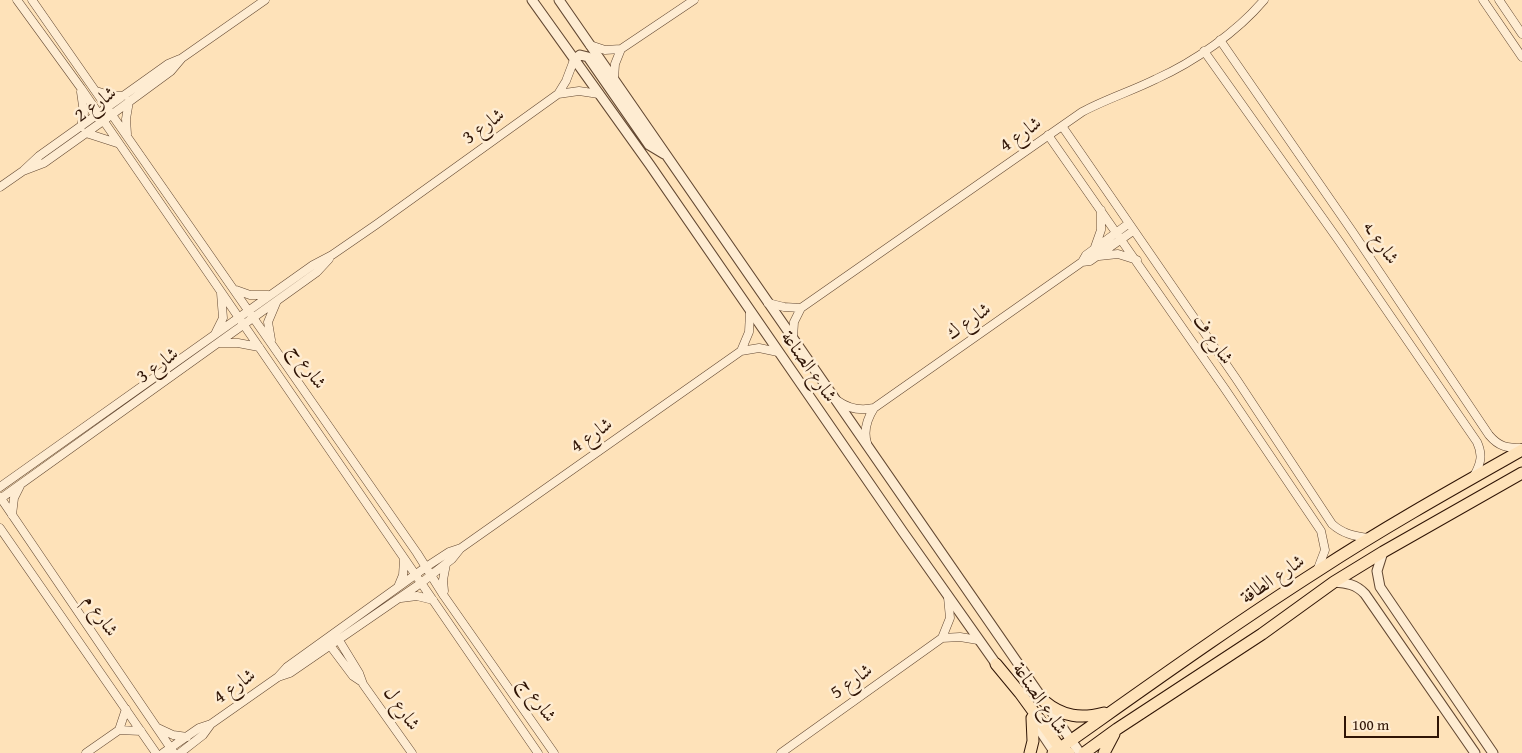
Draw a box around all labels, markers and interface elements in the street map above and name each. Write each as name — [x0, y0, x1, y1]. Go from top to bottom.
street label: شارع 2 — [71, 82, 121, 128]
street label: شارع 3 — [459, 104, 509, 150]
street label: شارع 4 — [995, 112, 1047, 158]
street label: شارع ـه — [1357, 217, 1403, 269]
street label: شارع ك — [942, 298, 996, 346]
street label: شارع ف — [1187, 311, 1237, 369]
street label: شارع الصناعة — [775, 327, 841, 407]
street label: شارع ج — [284, 340, 330, 394]
street label: شارع 3 — [133, 343, 183, 389]
street label: شارع 4 — [566, 413, 618, 459]
street label: شارع الطاقة — [1237, 550, 1309, 610]
street label: شارع م — [78, 591, 122, 641]
street label: شارع 5 — [826, 659, 878, 705]
street label: شارع الصناعة — [1007, 659, 1071, 739]
street label: شارع 4 — [209, 664, 261, 710]
street label: شارع ج — [514, 673, 560, 727]
street label: شارع ل — [378, 683, 424, 735]
scale bar — [1347, 706, 1442, 738]
text: 100 m — [1352, 714, 1389, 735]

